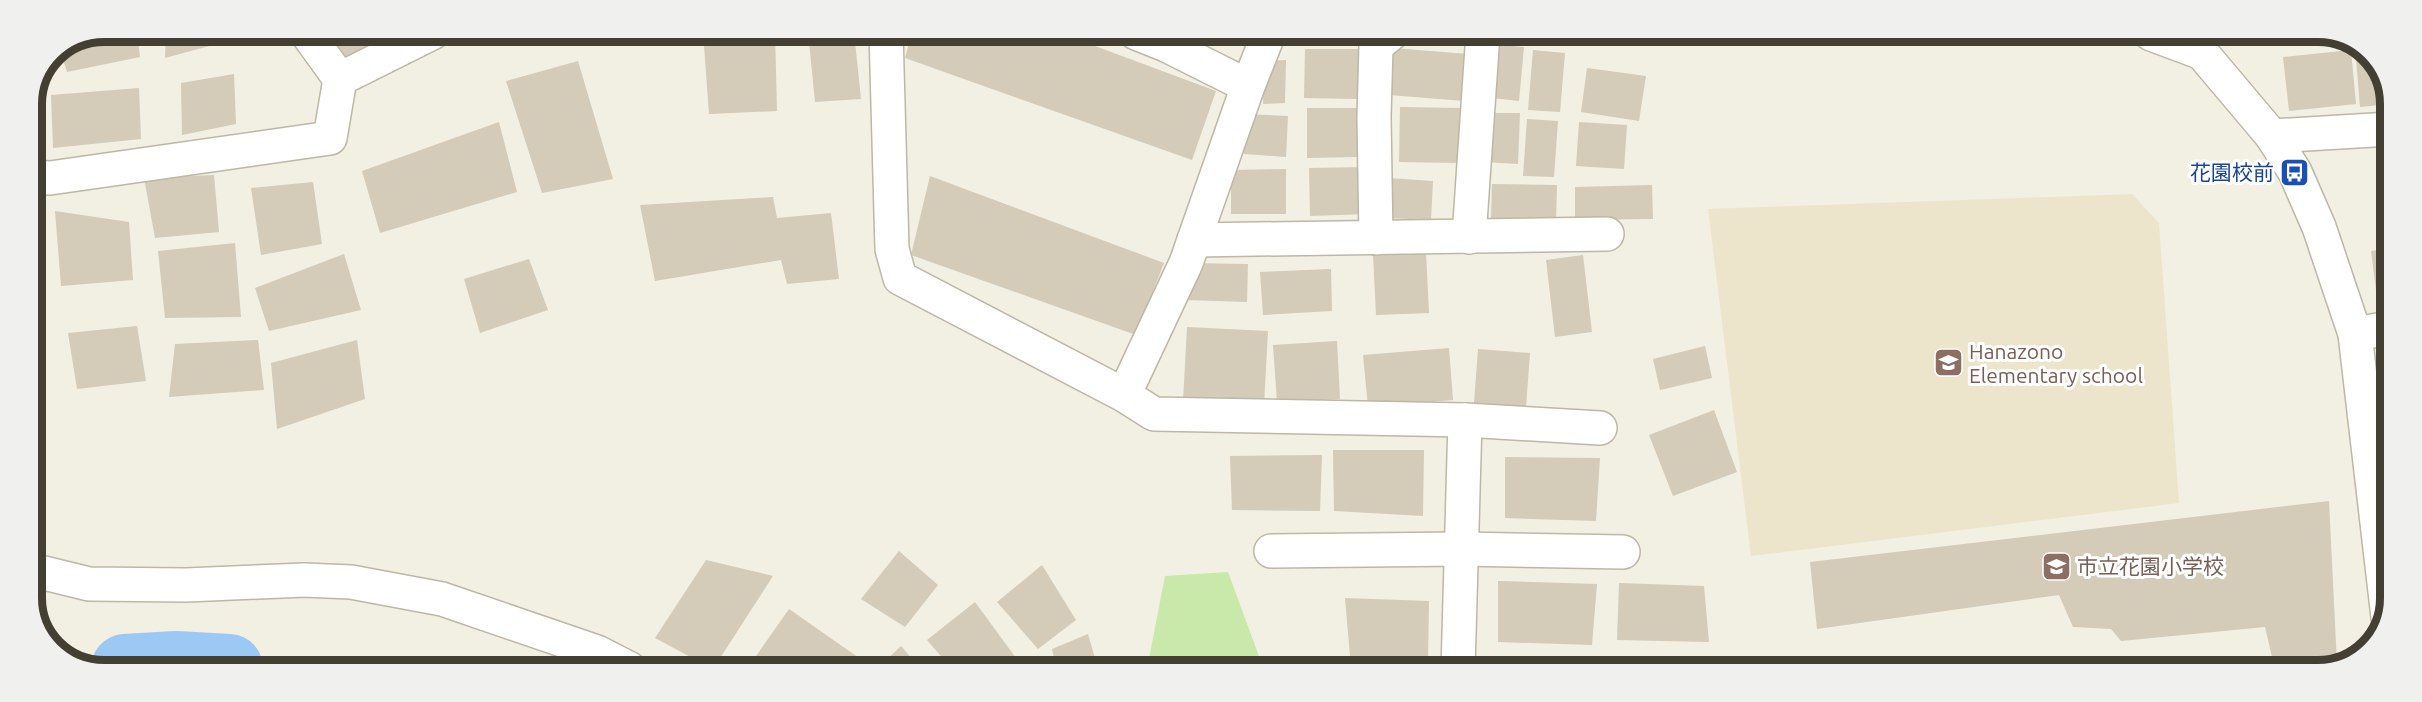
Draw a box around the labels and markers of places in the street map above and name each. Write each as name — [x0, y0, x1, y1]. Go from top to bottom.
bus stop icon: 花園校前 — [2279, 156, 2311, 188]
place label: 花園校前 — [2190, 160, 2274, 184]
place label: Hanazono Elementary school — [1969, 339, 2143, 387]
school or university icon: Hanazono Elementary school — [1932, 347, 1964, 379]
school or university icon: 市立花園小学校 — [2040, 550, 2072, 582]
place label: 市立花園小学校 — [2077, 554, 2224, 578]

